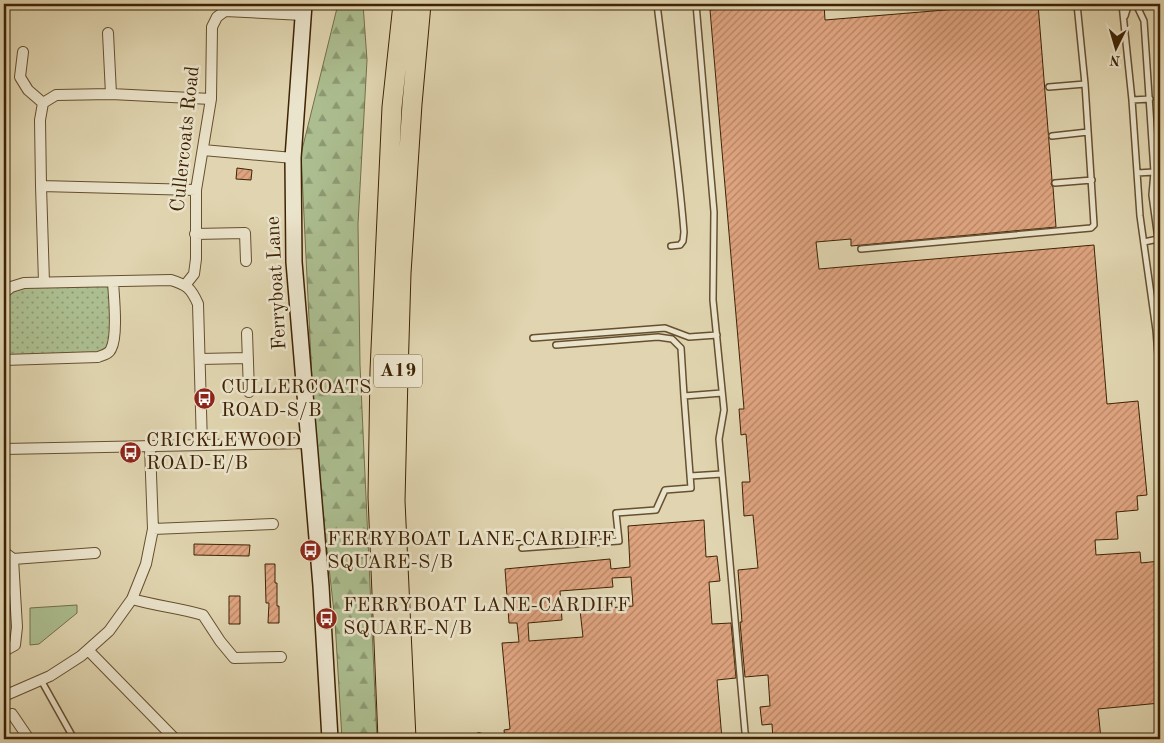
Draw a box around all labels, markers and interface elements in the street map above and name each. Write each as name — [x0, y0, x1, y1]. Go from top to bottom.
north arrow — [1092, 22, 1142, 72]
text: N — [1109, 52, 1121, 67]
street label: Cullercoats Road — [168, 65, 204, 213]
street label: Ferryboat Lane — [264, 215, 290, 351]
road number: A19 — [374, 354, 422, 388]
place label: CULLERCOATS ROAD-S/B — [221, 378, 371, 421]
bus stop icon: CULLERCOATS ROAD-S/B — [193, 387, 217, 411]
place label: CRICKLEWOOD ROAD-E/B — [146, 431, 301, 474]
bus stop icon: CRICKLEWOOD ROAD-E/B — [118, 440, 142, 464]
place label: FERRYBOAT LANE-CARDIFF SQUARE-S/B — [327, 530, 614, 573]
bus stop icon: FERRYBOAT LANE-CARDIFF SQUARE-S/B — [299, 539, 323, 563]
place label: FERRYBOAT LANE-CARDIFF SQUARE-N/B — [343, 596, 630, 639]
bus stop icon: FERRYBOAT LANE-CARDIFF SQUARE-N/B — [315, 606, 339, 630]

